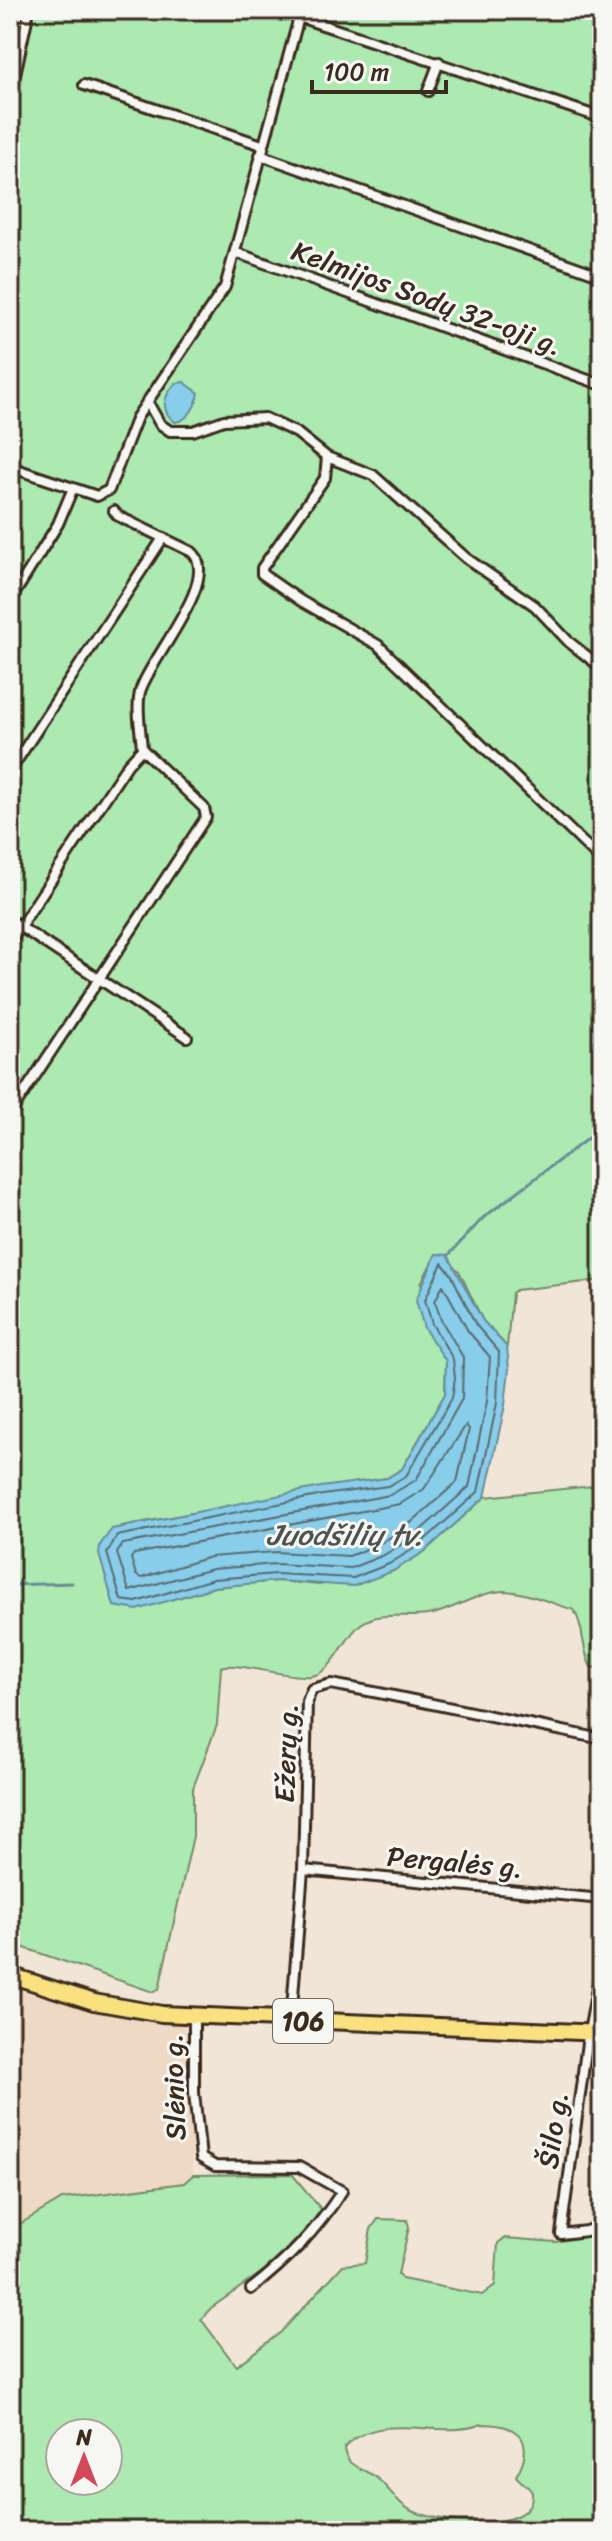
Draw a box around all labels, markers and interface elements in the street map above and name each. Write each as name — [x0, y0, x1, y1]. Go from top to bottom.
scale bar — [312, 44, 446, 94]
text: 100 m — [324, 51, 389, 93]
street label: Kelmijos Sodų 32-oji g. — [285, 226, 569, 370]
water label: Juodšilių tv. — [267, 1508, 423, 1562]
street label: Ežerų g. — [260, 1702, 312, 1804]
street label: Pergalės g. — [385, 1832, 525, 1892]
road number: 106 — [273, 1999, 333, 2043]
street label: Slėnio g. — [148, 2033, 200, 2141]
street label: Šilo g. — [523, 2088, 583, 2172]
north arrow — [44, 2417, 124, 2497]
text: N — [75, 2418, 92, 2457]

